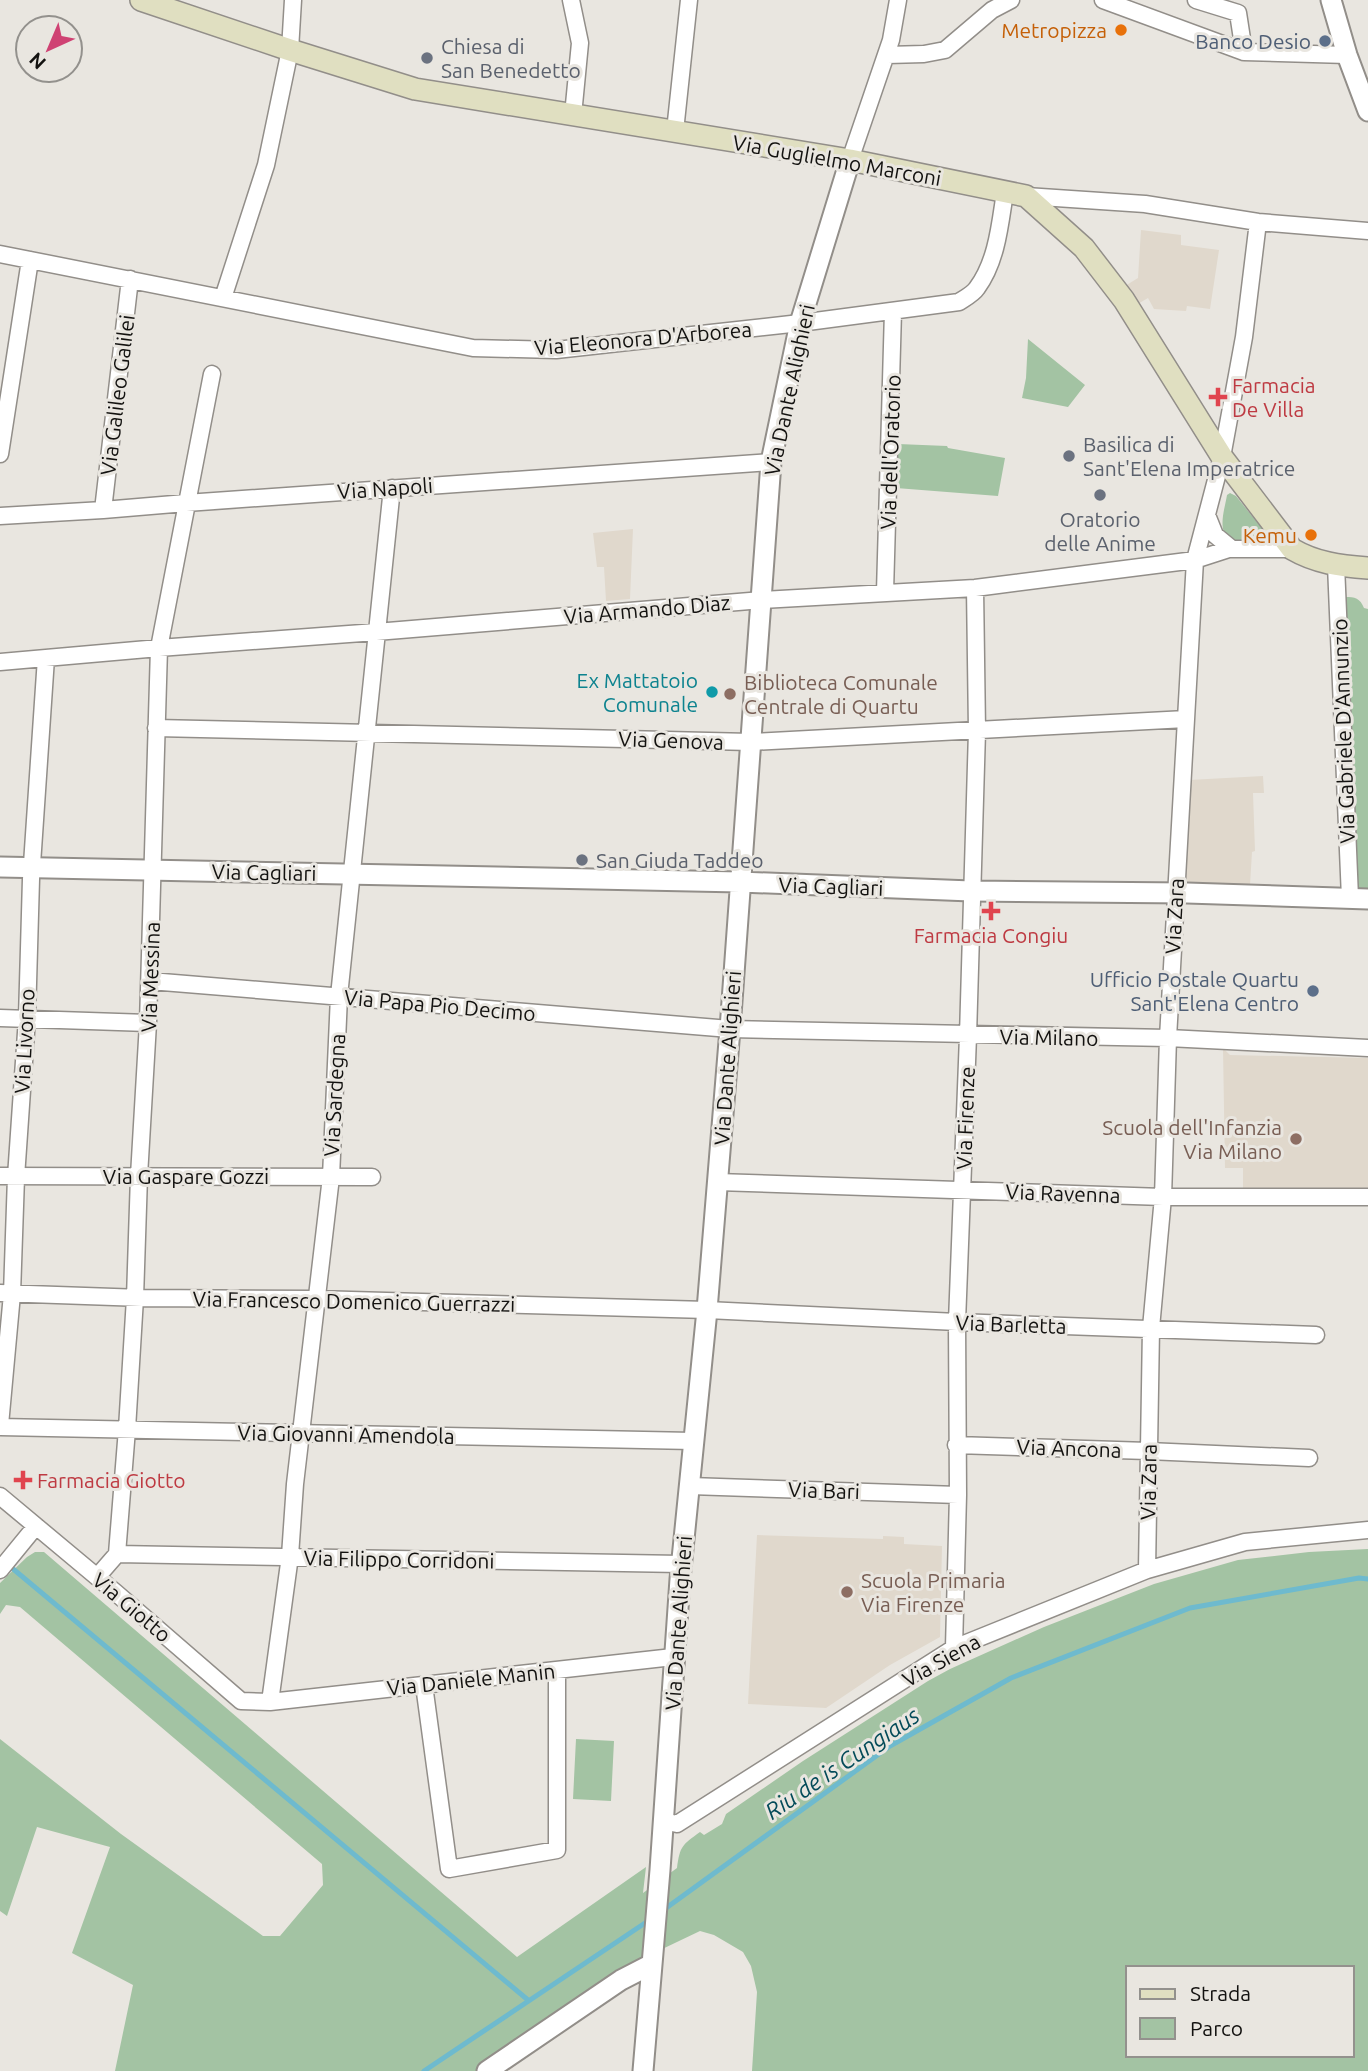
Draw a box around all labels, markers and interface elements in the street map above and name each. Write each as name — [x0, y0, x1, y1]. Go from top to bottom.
north arrow — [14, 14, 84, 84]
place label: Metropizza — [1001, 18, 1107, 42]
marker: Metropizza — [1113, 22, 1129, 38]
place label: Banco Desio — [1195, 29, 1311, 53]
marker: Banco Desio — [1317, 33, 1333, 49]
place label: Chiesa di San Benedetto — [441, 34, 581, 82]
text: N — [24, 48, 50, 74]
marker: Chiesa di San Benedetto — [419, 50, 435, 66]
street label: Via Guglielmo Marconi — [731, 130, 943, 190]
street label: Via Dante Alighieri — [759, 302, 819, 478]
street label: Via Galileo Galilei — [95, 313, 139, 477]
street label: Via Eleonora D'Arborea — [533, 317, 753, 359]
place label: Farmacia De Villa — [1232, 373, 1316, 421]
street label: Via dell'Oratorio — [875, 374, 905, 530]
marker: Farmacia De Villa — [1210, 389, 1226, 405]
place label: Basilica di Sant'Elena Imperatrice — [1083, 432, 1295, 480]
marker: Basilica di Sant'Elena Imperatrice — [1061, 448, 1077, 464]
street label: Via Napoli — [336, 473, 434, 503]
marker: Oratorio delle Anime — [1092, 487, 1108, 503]
place label: Oratorio delle Anime — [1044, 507, 1156, 555]
place label: Kemu — [1243, 523, 1297, 547]
marker: Kemu — [1303, 527, 1319, 543]
street label: Via Armando Diaz — [563, 590, 731, 628]
street label: Via Gabriele D'Annunzio — [1327, 618, 1359, 844]
place label: Ex Mattatoio Comunale — [576, 668, 698, 716]
place label: Biblioteca Comunale Centrale di Quartu — [744, 670, 938, 718]
marker: Ex Mattatoio Comunale — [704, 684, 720, 700]
marker: Biblioteca Comunale Centrale di Quartu — [722, 686, 738, 702]
street label: Via Genova — [618, 726, 724, 754]
place label: San Giuda Taddeo — [596, 848, 764, 872]
marker: San Giuda Taddeo — [574, 852, 590, 868]
street label: Via Cagliari — [211, 859, 317, 885]
street label: Via Cagliari — [778, 872, 884, 900]
street label: Via Zara — [1160, 877, 1188, 955]
marker: Farmacia Congiu — [983, 903, 999, 919]
street label: Via Messina — [136, 921, 164, 1033]
place label: Farmacia Congiu — [914, 923, 1068, 947]
place label: Ufficio Postale Quartu Sant'Elena Centro — [1090, 967, 1299, 1015]
street label: Via Dante Alighieri — [709, 970, 745, 1146]
marker: Ufficio Postale Quartu Sant'Elena Centro — [1305, 983, 1321, 999]
street label: Via Papa Pio Decimo — [343, 985, 537, 1025]
street label: Via Livorno — [9, 988, 39, 1094]
street label: Via Milano — [999, 1024, 1099, 1050]
street label: Via Sardegna — [319, 1033, 349, 1157]
street label: Via Firenze — [951, 1066, 979, 1170]
place label: Scuola dell'Infanzia Via Milano — [1102, 1115, 1282, 1163]
marker: Scuola dell'Infanzia Via Milano — [1288, 1131, 1304, 1147]
street label: Via Gaspare Gozzi — [103, 1164, 269, 1188]
street label: Via Ravenna — [1005, 1179, 1121, 1207]
street label: Via Francesco Domenico Guerrazzi — [192, 1286, 516, 1316]
street label: Via Barletta — [955, 1310, 1067, 1338]
street label: Via Giovanni Amendola — [237, 1420, 455, 1448]
street label: Via Ancona — [1016, 1434, 1122, 1462]
street label: Via Zara — [1135, 1444, 1161, 1520]
place label: Farmacia Giotto — [37, 1468, 185, 1492]
marker: Farmacia Giotto — [15, 1472, 31, 1488]
street label: Via Bari — [788, 1477, 860, 1503]
street label: Via Dante Alighieri — [660, 1535, 696, 1711]
street label: Via Filippo Corridoni — [303, 1545, 495, 1573]
street label: Via Giotto — [88, 1567, 176, 1647]
place label: Scuola Primaria Via Firenze — [861, 1568, 1006, 1616]
marker: Scuola Primaria Via Firenze — [839, 1584, 855, 1600]
street label: Via Siena — [898, 1629, 984, 1691]
street label: Via Daniele Manin — [386, 1658, 556, 1700]
water label: Riu de is Cungiaus — [760, 1702, 924, 1824]
legend — [1126, 1966, 1354, 2057]
text: Strada — [1190, 1981, 1251, 2005]
text: Parco — [1190, 2016, 1243, 2040]

